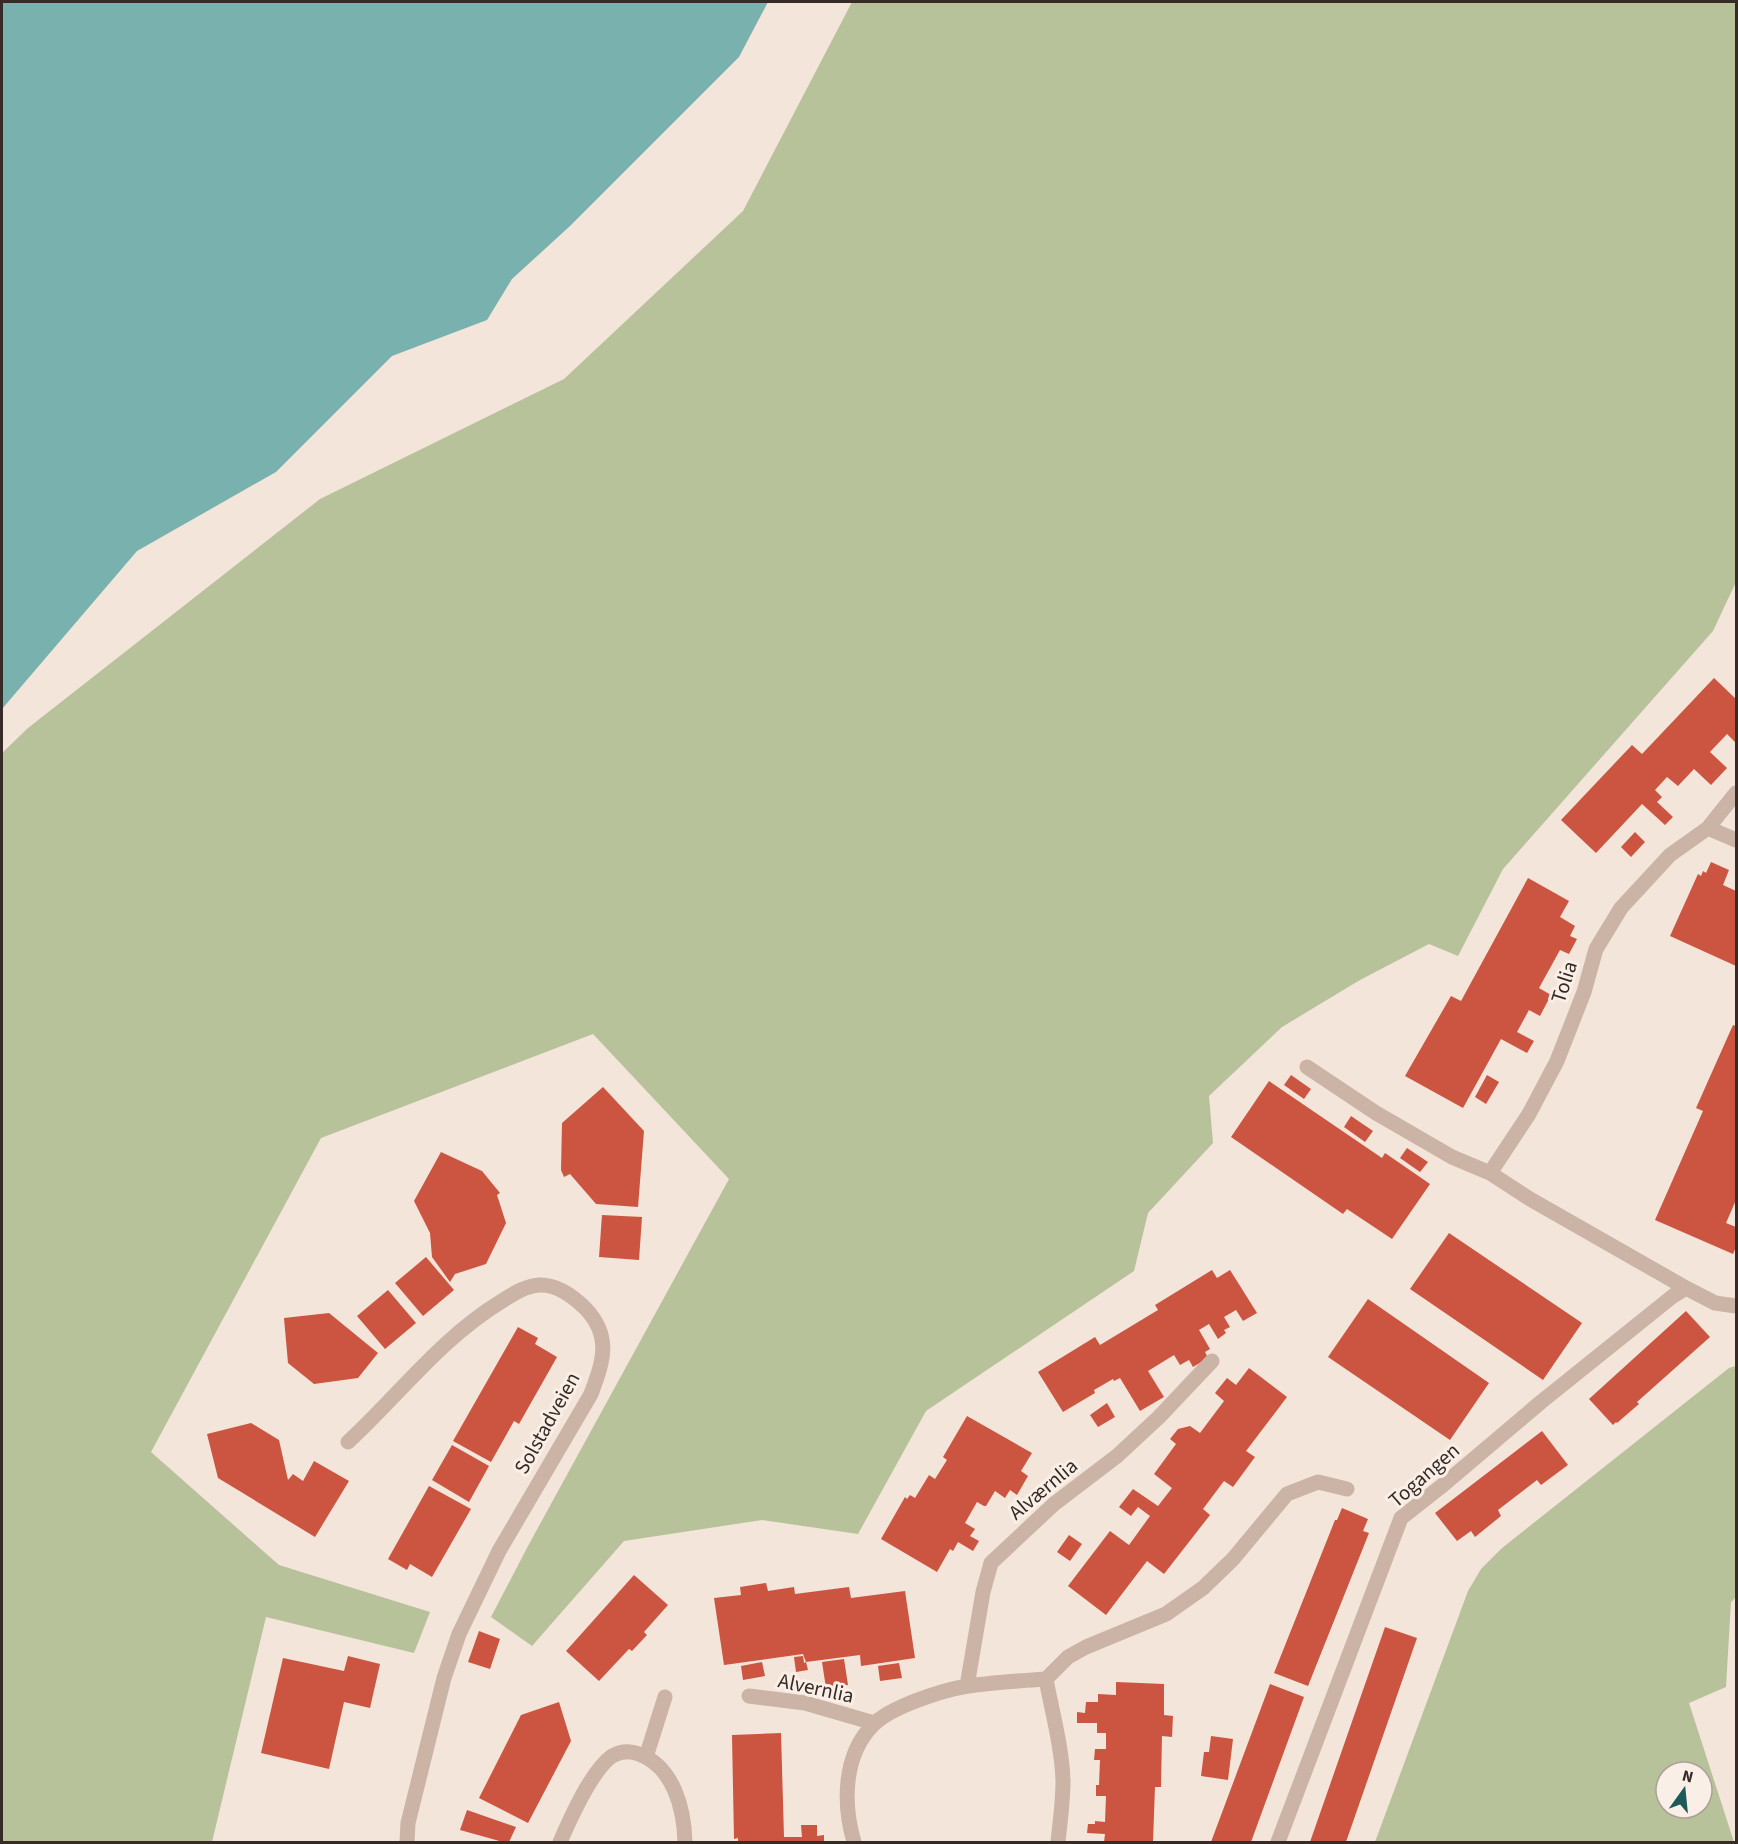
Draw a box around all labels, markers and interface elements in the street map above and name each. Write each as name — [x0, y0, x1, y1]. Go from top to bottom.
street label: Tolia — [1543, 957, 1585, 1007]
street label: Solstadveien — [507, 1367, 587, 1479]
street label: Togangen — [1382, 1436, 1466, 1514]
street label: Alværnlia — [1002, 1451, 1084, 1527]
street label: Alvernlia — [775, 1665, 857, 1711]
north arrow — [1654, 1760, 1714, 1820]
text: N — [1680, 1764, 1696, 1788]

